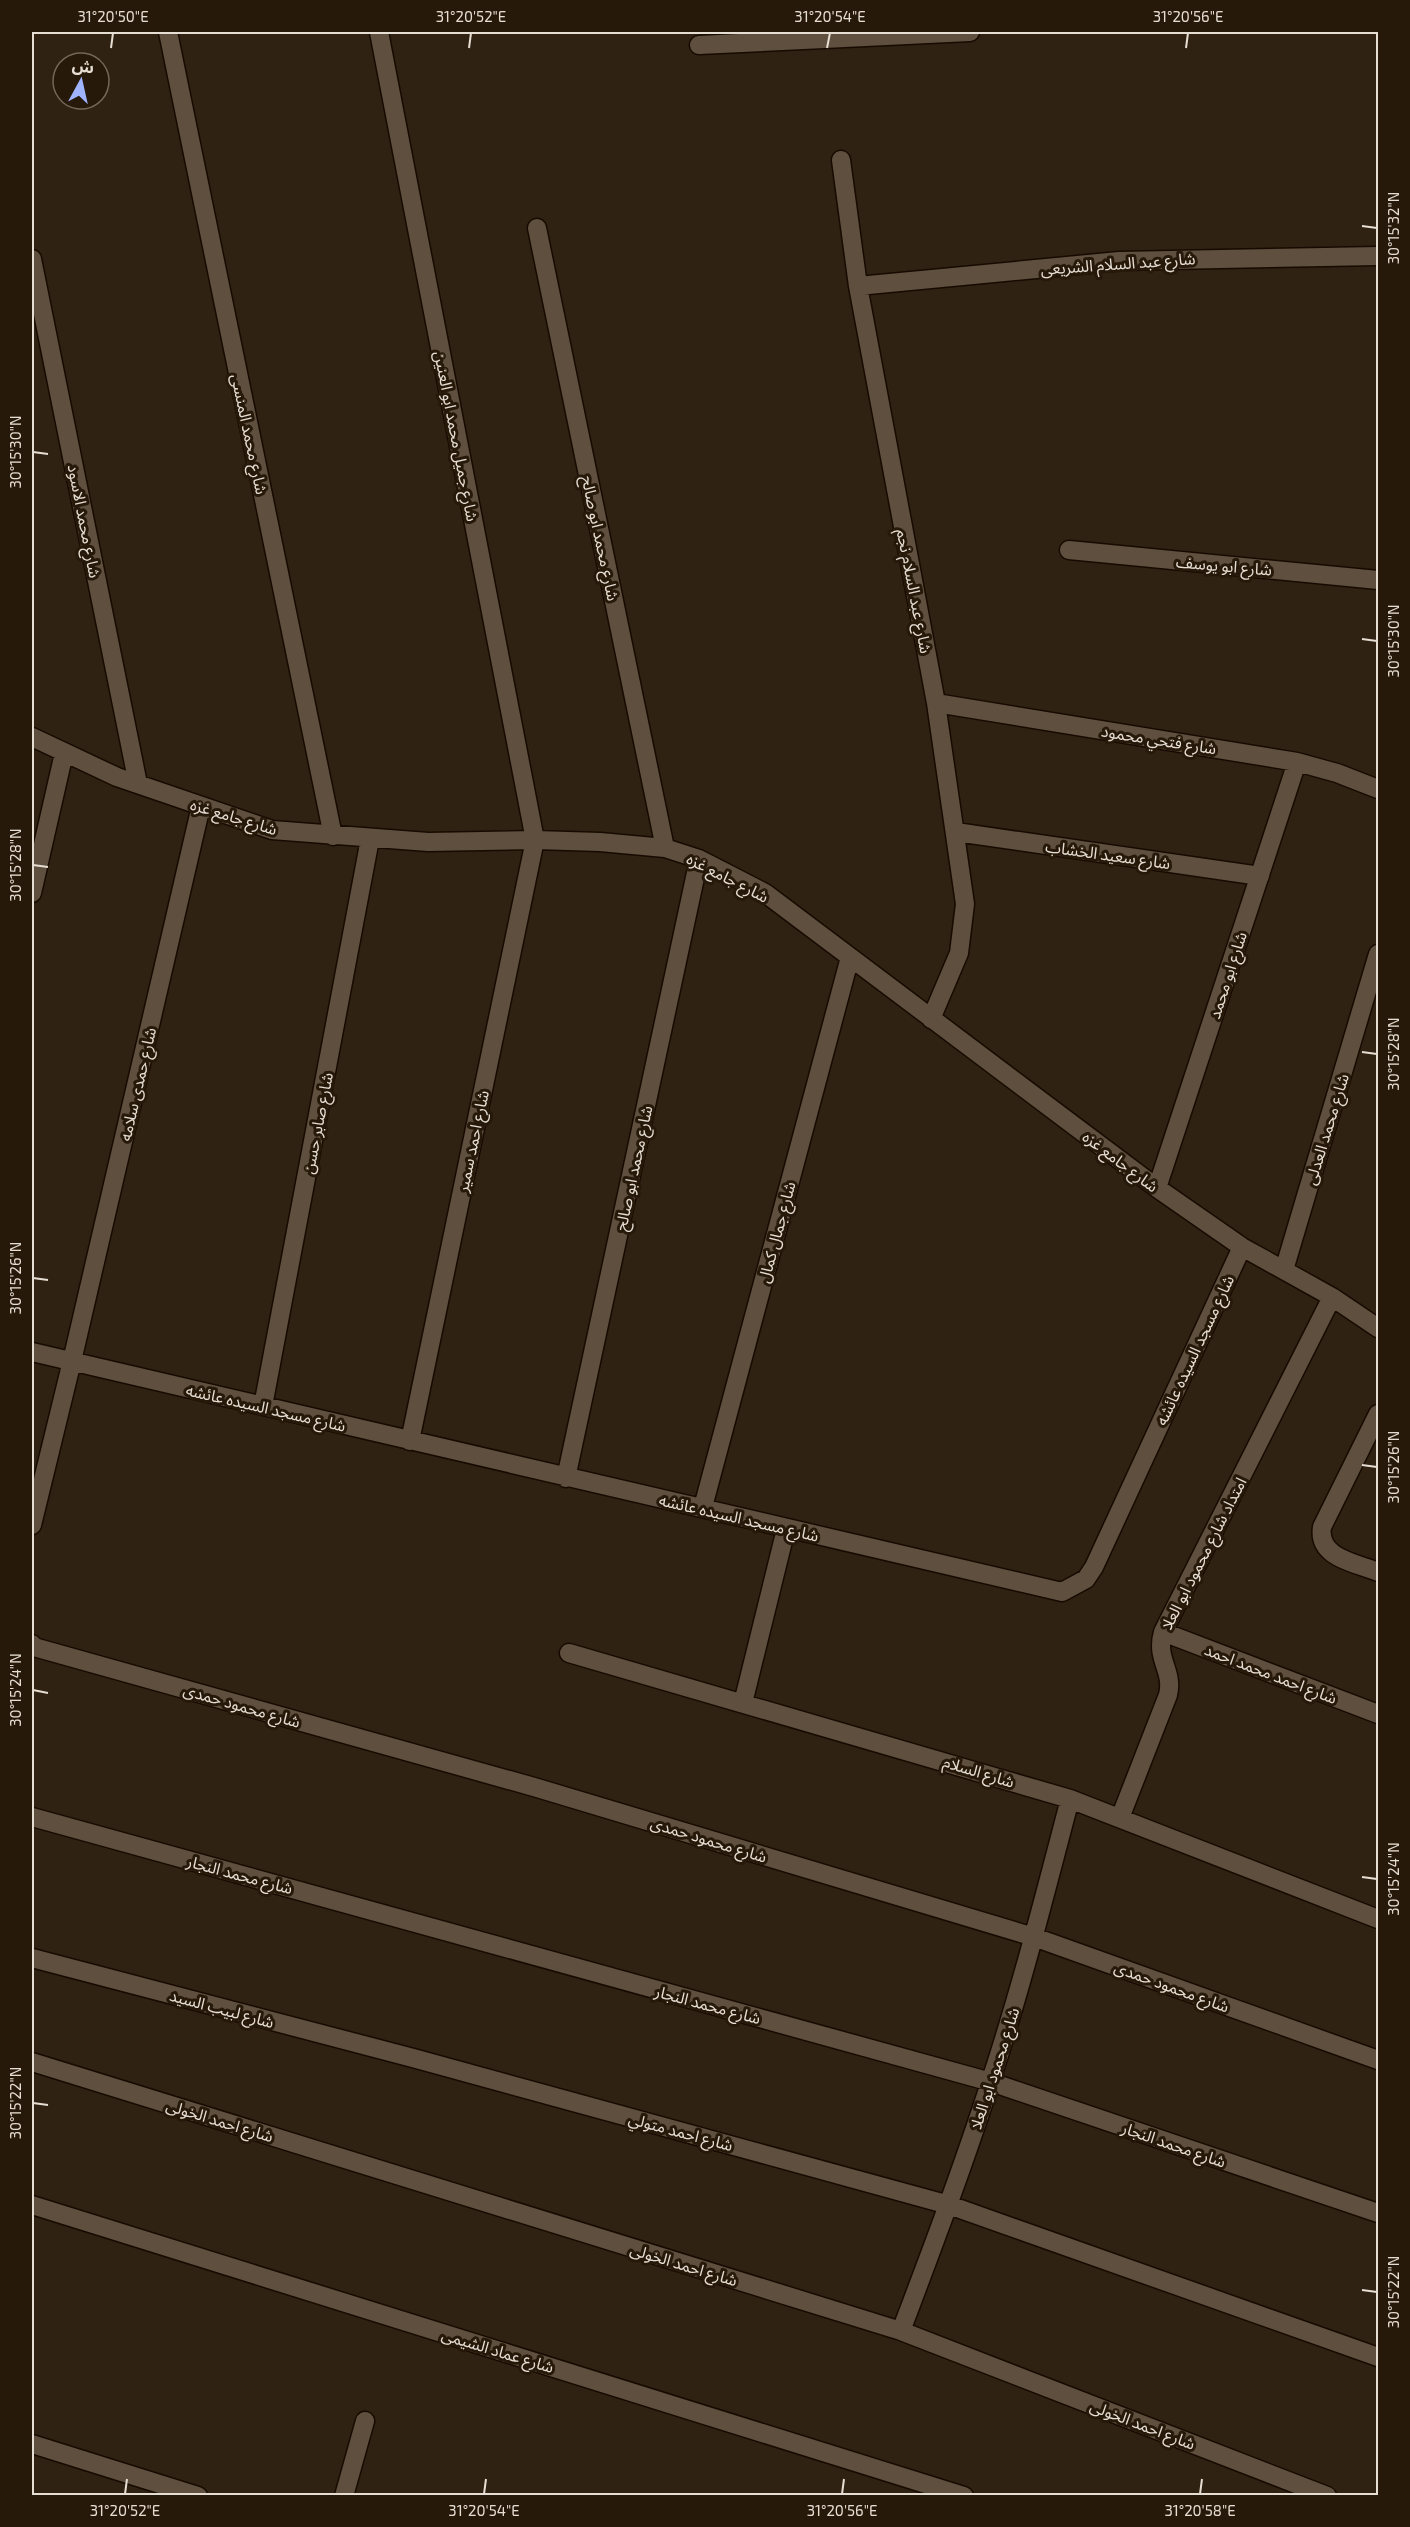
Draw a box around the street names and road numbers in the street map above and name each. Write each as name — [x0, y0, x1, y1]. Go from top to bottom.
street label: شارع عبد السلام الشريعى — [1040, 248, 1196, 282]
street label: شارع جميل محمد ابو العنين — [427, 349, 483, 524]
street label: شارع محمد المنسى — [224, 372, 272, 497]
street label: شارع محمد الاسود — [61, 462, 105, 580]
street label: شارع محمد ابو صالح — [575, 474, 624, 603]
street label: شارع عبد السلام نجم — [890, 527, 936, 656]
street label: شارع ابو يوسف — [1175, 551, 1273, 583]
street label: شارع فتحي محمود — [1099, 721, 1218, 761]
street label: شارع جامع غزه — [187, 794, 280, 842]
street label: شارع سعيد الخشاب — [1044, 836, 1172, 876]
street label: شارع جامع غزه — [682, 848, 772, 909]
street label: شارع ابو محمد — [1204, 929, 1254, 1022]
street label: شارع حمدى سلامه — [115, 1025, 163, 1144]
street label: شارع صابر حسن — [298, 1071, 340, 1176]
street label: شارع محمد العدلى — [1300, 1071, 1356, 1188]
street label: شارع احمد سمير — [452, 1088, 496, 1195]
street label: شارع محمد ابو صالح — [610, 1104, 659, 1233]
street label: شارع جامع غزه — [1077, 1126, 1162, 1199]
street label: شارع جمال كمال — [753, 1179, 803, 1286]
street label: شارع مسجد السيده عائشه — [1151, 1272, 1241, 1430]
street label: شارع مسجد السيده عائشه — [183, 1379, 348, 1439]
street label: امتداد شارع محمود ابو العلا — [1156, 1474, 1253, 1634]
street label: شارع مسجد السيده عائشه — [656, 1489, 821, 1549]
street label: شارع احمد محمد احمد — [1201, 1639, 1340, 1711]
street label: شارع محمود حمدى — [180, 1679, 303, 1735]
street label: شارع السلام — [940, 1751, 1017, 1795]
street label: شارع محمود حمدى — [647, 1812, 769, 1870]
street label: شارع محمد النجار — [183, 1850, 295, 1901]
street label: شارع محمود حمدى — [1111, 1956, 1232, 2019]
street label: شارع محمد النجار — [651, 1980, 763, 2031]
street label: شارع لبيب السيد — [167, 1985, 276, 2035]
street label: شارع محمود ابو العلا — [965, 2005, 1026, 2132]
street label: شارع احمد الخولى — [163, 2095, 276, 2149]
street label: شارع احمد متولي — [626, 2108, 735, 2158]
street label: شارع محمد النجار — [1117, 2117, 1229, 2174]
street label: شارع احمد الخولى — [627, 2239, 740, 2293]
street label: شارع عماد الشيمى — [438, 2324, 556, 2380]
street label: شارع احمد الخولى — [1086, 2395, 1198, 2456]

